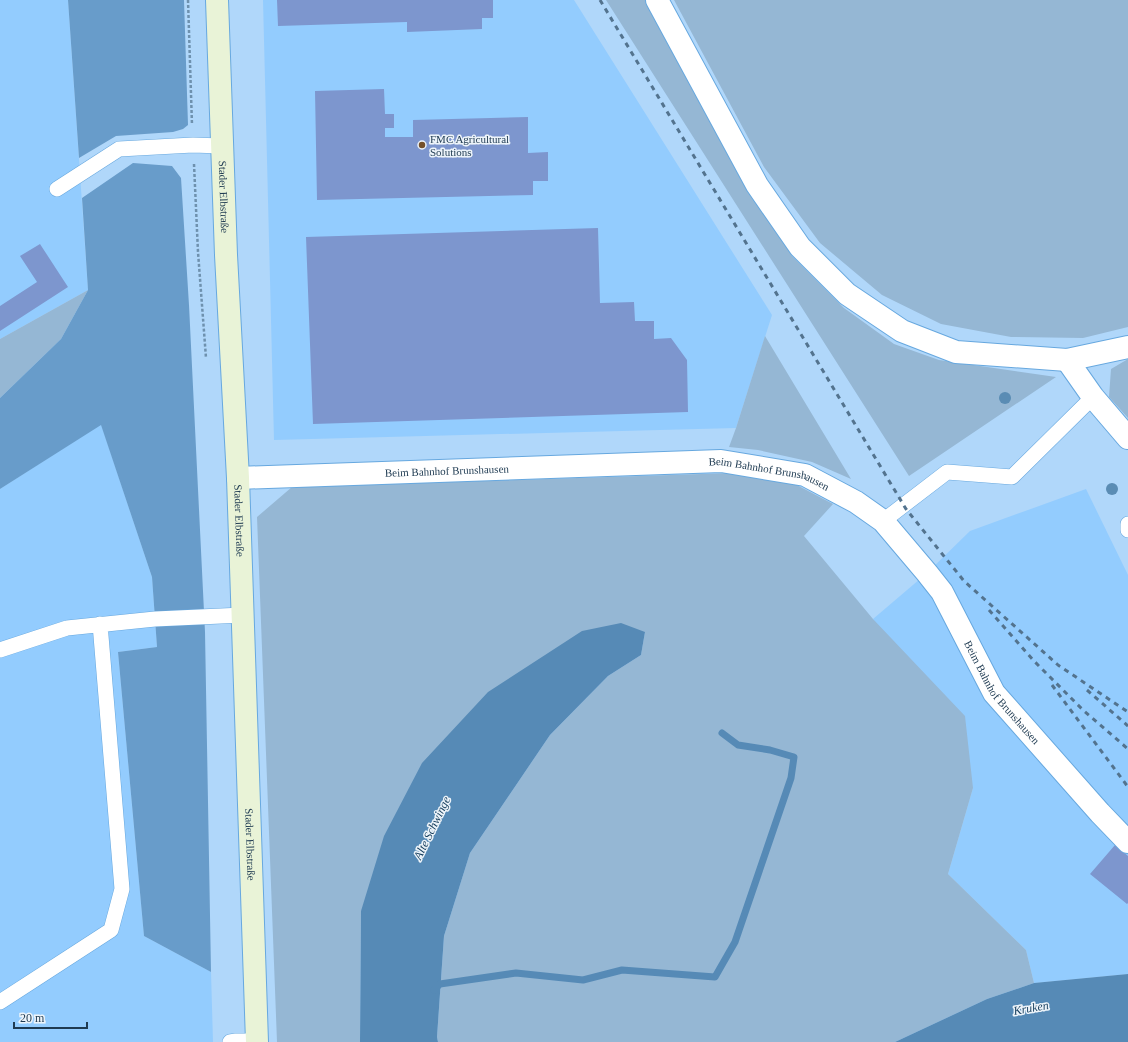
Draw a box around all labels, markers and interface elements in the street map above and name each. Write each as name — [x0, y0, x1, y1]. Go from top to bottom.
place label: FMC Agricultural Solutions — [430, 133, 509, 158]
marker: FMC Agricultural Solutions — [417, 140, 427, 150]
street label: Stader Elbstraße — [217, 160, 231, 233]
street label: Beim Bahnhof Brunshausen — [708, 455, 832, 493]
street label: Beim Bahnhof Brunshausen — [385, 462, 510, 479]
street label: Stader Elbstraße — [232, 484, 247, 557]
street label: Beim Bahnhof Brunshausen — [962, 639, 1042, 747]
water label: Alte Schwinge — [410, 794, 454, 863]
street label: Stader Elbstraße — [243, 808, 258, 881]
water label: Kruken — [1011, 998, 1050, 1018]
scale bar — [14, 1004, 87, 1030]
text: 20 m — [20, 1011, 45, 1025]

